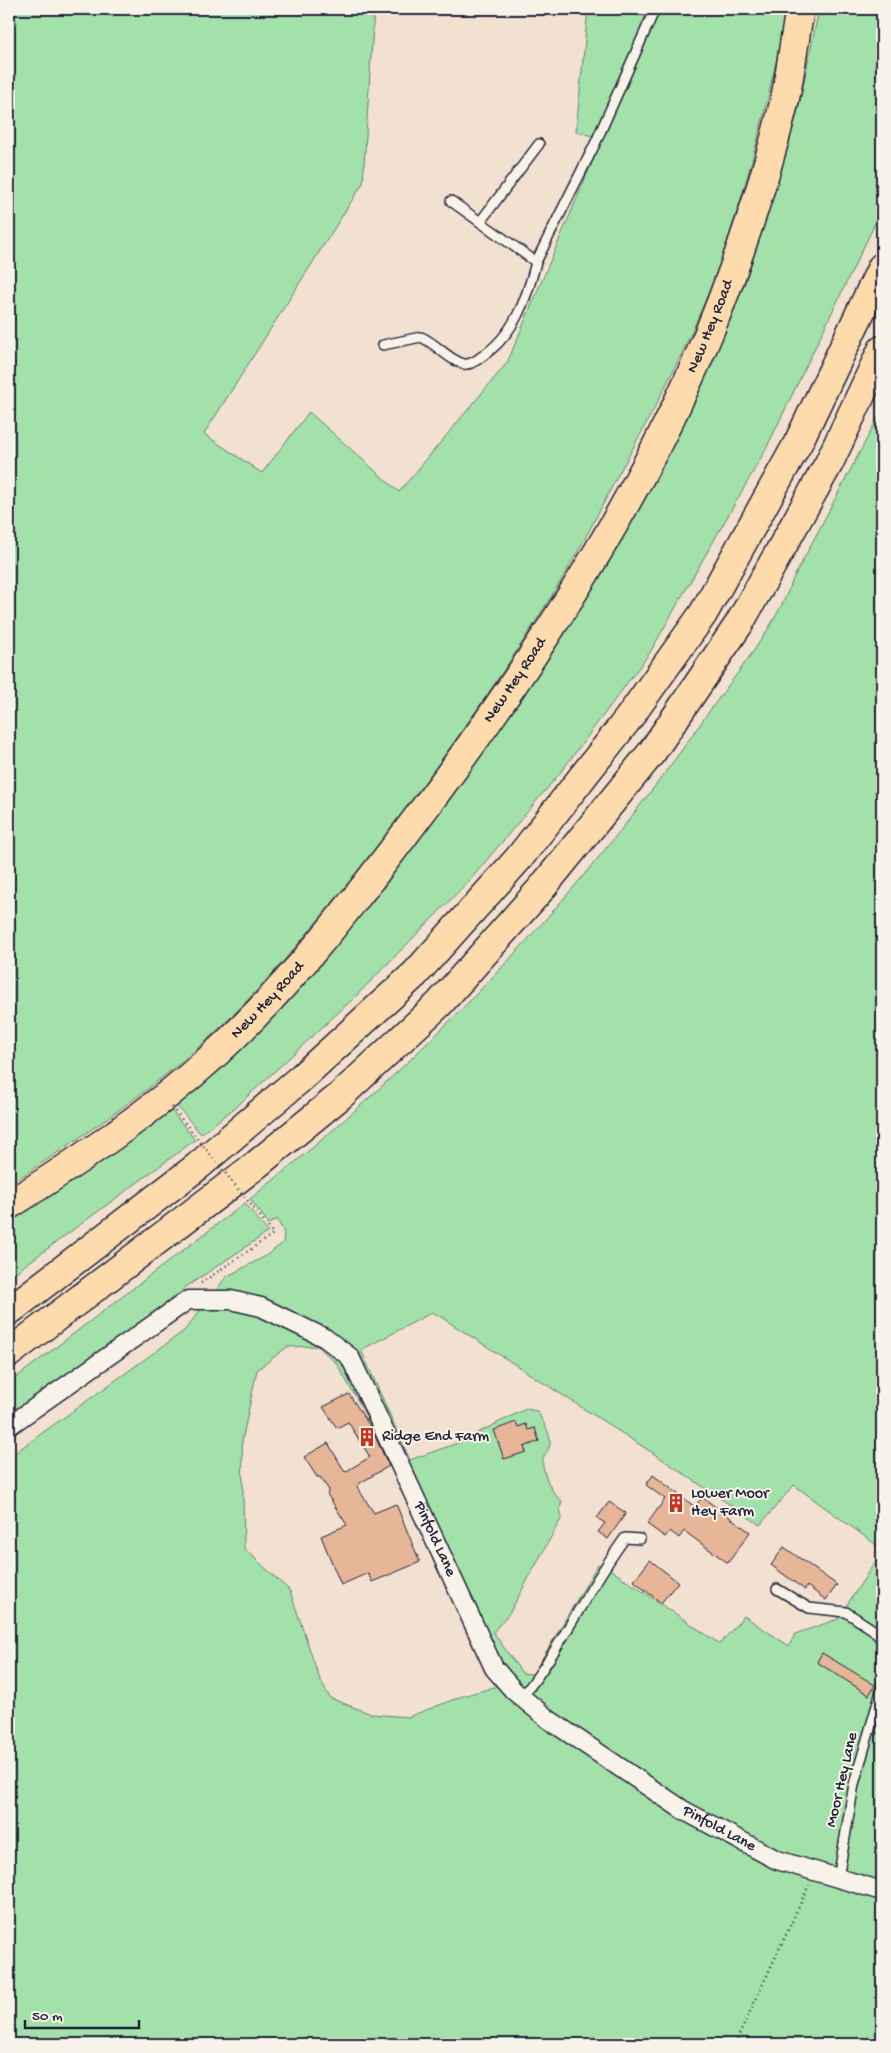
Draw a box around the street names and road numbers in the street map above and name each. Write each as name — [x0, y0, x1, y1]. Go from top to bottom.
street label: New Hey Road — [683, 276, 739, 376]
street label: New Hey Road — [480, 633, 552, 727]
street label: New Hey Road — [227, 957, 310, 1043]
street label: Pinfold Lane — [408, 1498, 460, 1580]
street label: Moor Hey Lane — [823, 1730, 863, 1829]
street label: Pinfold Lane — [678, 1801, 760, 1857]

